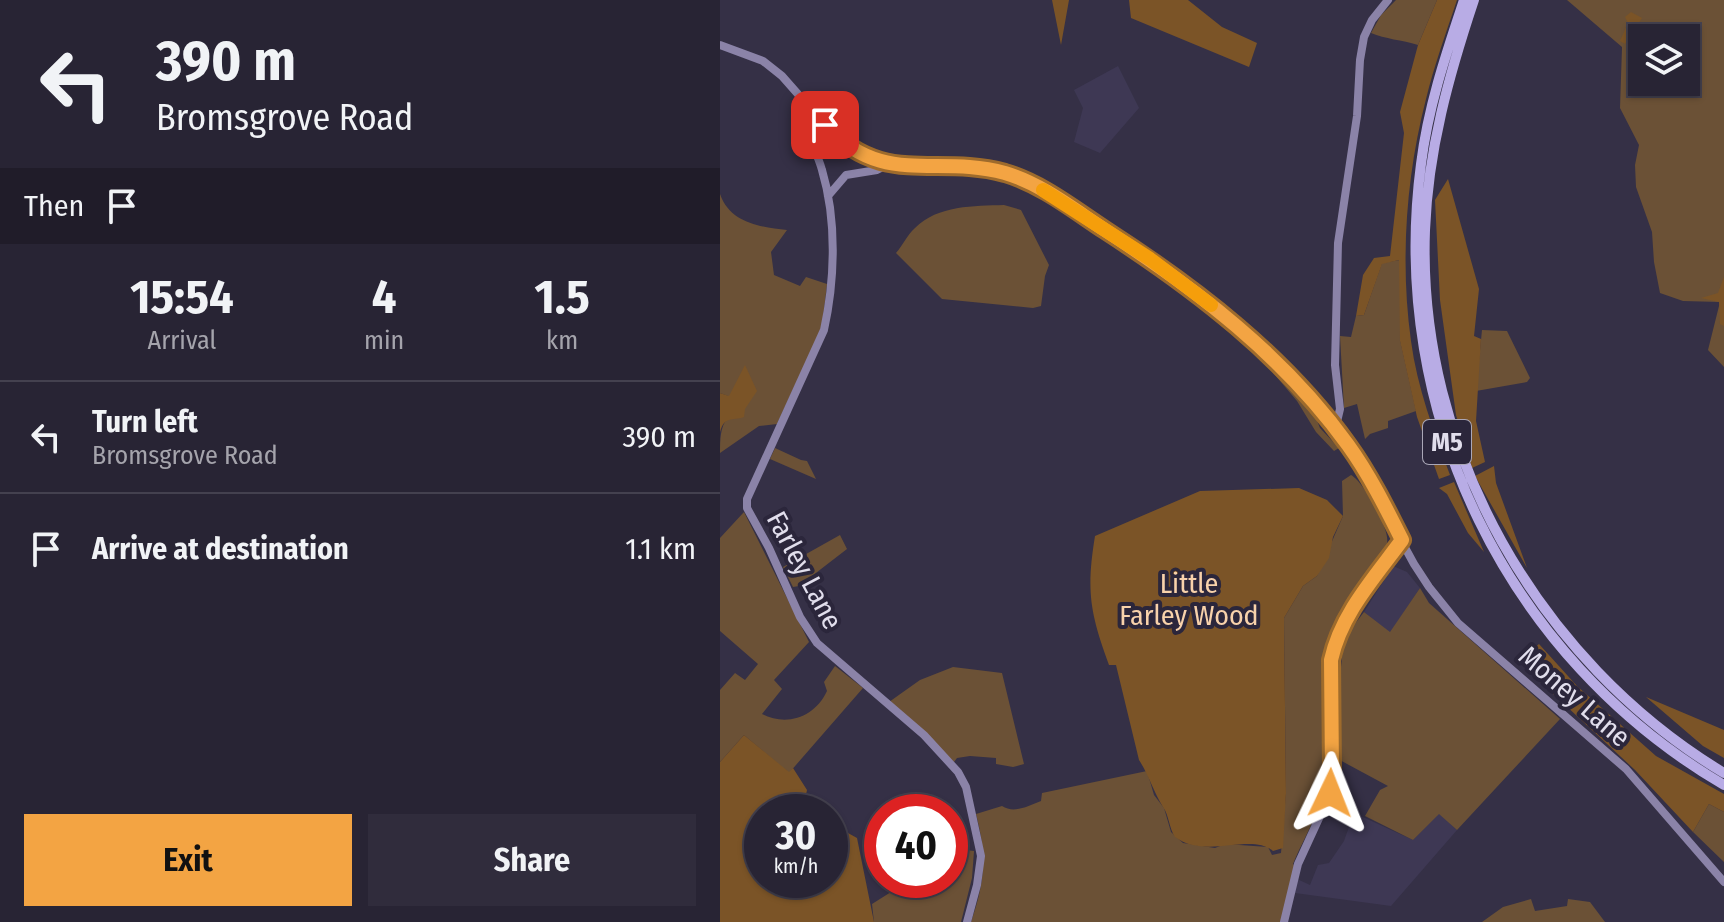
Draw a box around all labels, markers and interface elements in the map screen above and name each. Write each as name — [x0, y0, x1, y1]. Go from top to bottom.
map controls — [1628, 24, 1700, 96]
button: layers — [1628, 24, 1700, 96]
text: 390 m — [156, 28, 296, 95]
icon: left — [24, 32, 128, 136]
pin — [791, 91, 859, 159]
text: Bromsgrove Road — [156, 96, 413, 140]
icon: arrive — [803, 103, 847, 147]
icon: arrive — [100, 184, 144, 228]
text: Then — [24, 188, 84, 224]
text: 15:54 — [130, 268, 234, 326]
text: 4 — [372, 268, 396, 326]
text: 1.5 — [534, 268, 590, 326]
text: Arrival — [148, 325, 216, 356]
text: min — [364, 325, 404, 356]
text: km — [546, 325, 578, 356]
text: Turn left — [92, 404, 198, 440]
icon: left — [24, 415, 68, 459]
text: 390 m — [622, 419, 696, 455]
road number: M5 — [1423, 420, 1471, 464]
text: Bromsgrove Road — [92, 440, 278, 471]
street label: Farley Lane — [760, 506, 849, 635]
icon: arrive — [24, 527, 68, 571]
text: Arrive at destination — [92, 531, 349, 567]
text: 1.1 km — [625, 531, 696, 567]
park label: Little Farley Wood — [1119, 567, 1259, 632]
street label: Money Lane — [1512, 639, 1637, 754]
position arrow — [1288, 751, 1372, 835]
speed limit sign: 40 — [864, 794, 968, 898]
text: 30 — [776, 812, 816, 860]
button: Exit — [24, 814, 352, 906]
button: Share — [368, 814, 696, 906]
text: km/h — [774, 854, 818, 878]

